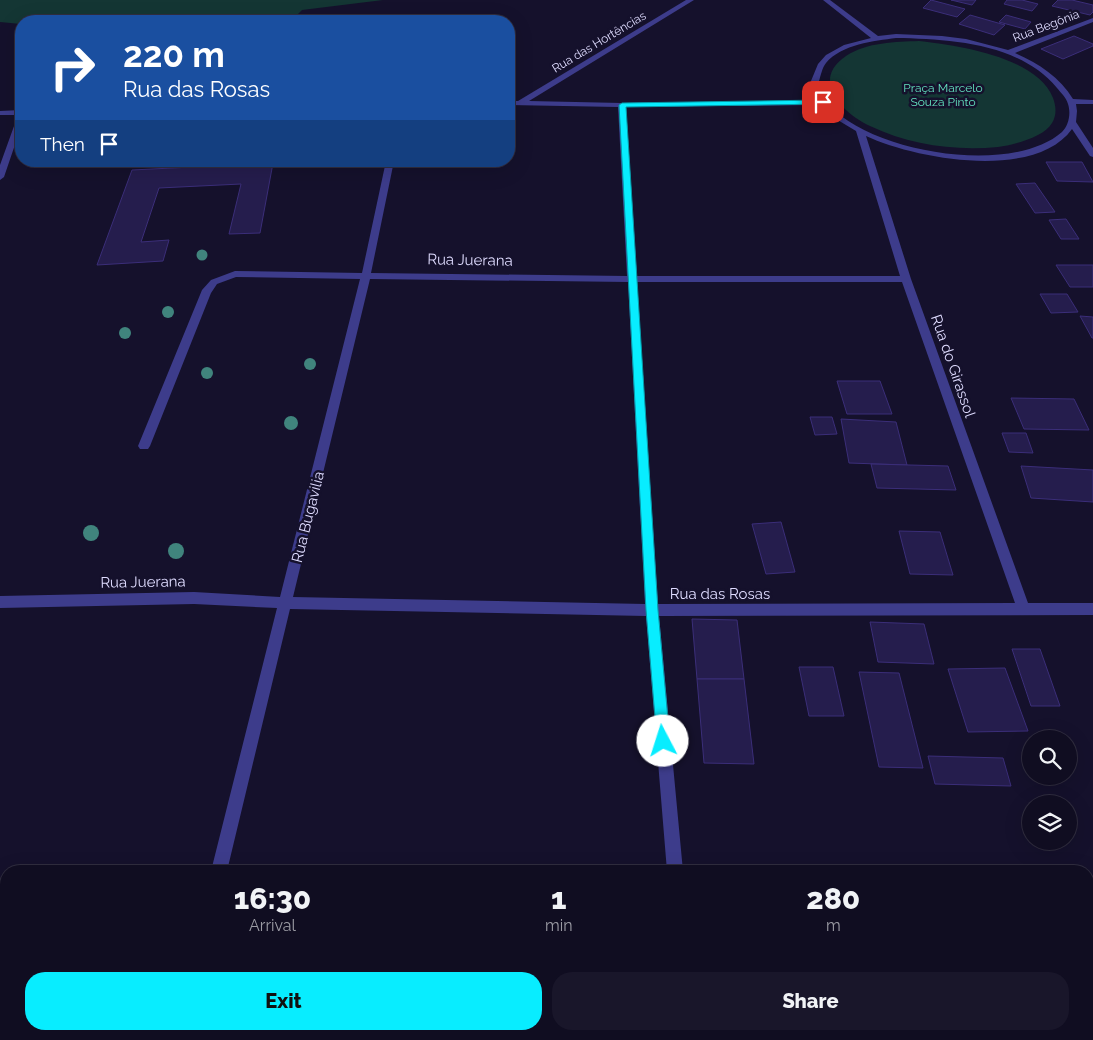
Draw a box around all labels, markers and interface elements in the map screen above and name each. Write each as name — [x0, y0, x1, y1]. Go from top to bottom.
street label: Rua Begônia — [1011, 7, 1081, 45]
street label: Rua das Hortências — [550, 8, 649, 76]
text: 220 m — [123, 34, 225, 75]
icon: right — [40, 35, 105, 100]
text: Rua das Rosas — [123, 76, 270, 102]
pin — [802, 81, 844, 123]
park label: Praça Marcelo Souza Pinto — [903, 81, 983, 109]
icon: arrive — [809, 88, 837, 116]
icon: arrive — [95, 130, 123, 158]
text: Then — [40, 133, 85, 155]
street label: Rua Juerana — [427, 250, 513, 270]
street label: Rua do Girassol — [927, 312, 979, 421]
street label: Rua Bugavilia — [288, 469, 328, 565]
street label: Rua Juerana — [100, 572, 186, 592]
street label: Rua das Rosas — [670, 585, 770, 603]
position arrow — [636, 714, 688, 766]
map controls — [1022, 730, 1077, 850]
button: search — [1022, 730, 1077, 785]
button: layers — [1022, 795, 1077, 850]
text: 16:30 — [234, 881, 311, 916]
text: 1 — [551, 881, 567, 916]
text: 280 — [806, 881, 860, 916]
text: Arrival — [249, 916, 296, 935]
text: min — [545, 916, 573, 935]
text: m — [826, 916, 841, 935]
button: Exit — [25, 972, 542, 1030]
button: Share — [552, 972, 1069, 1030]

